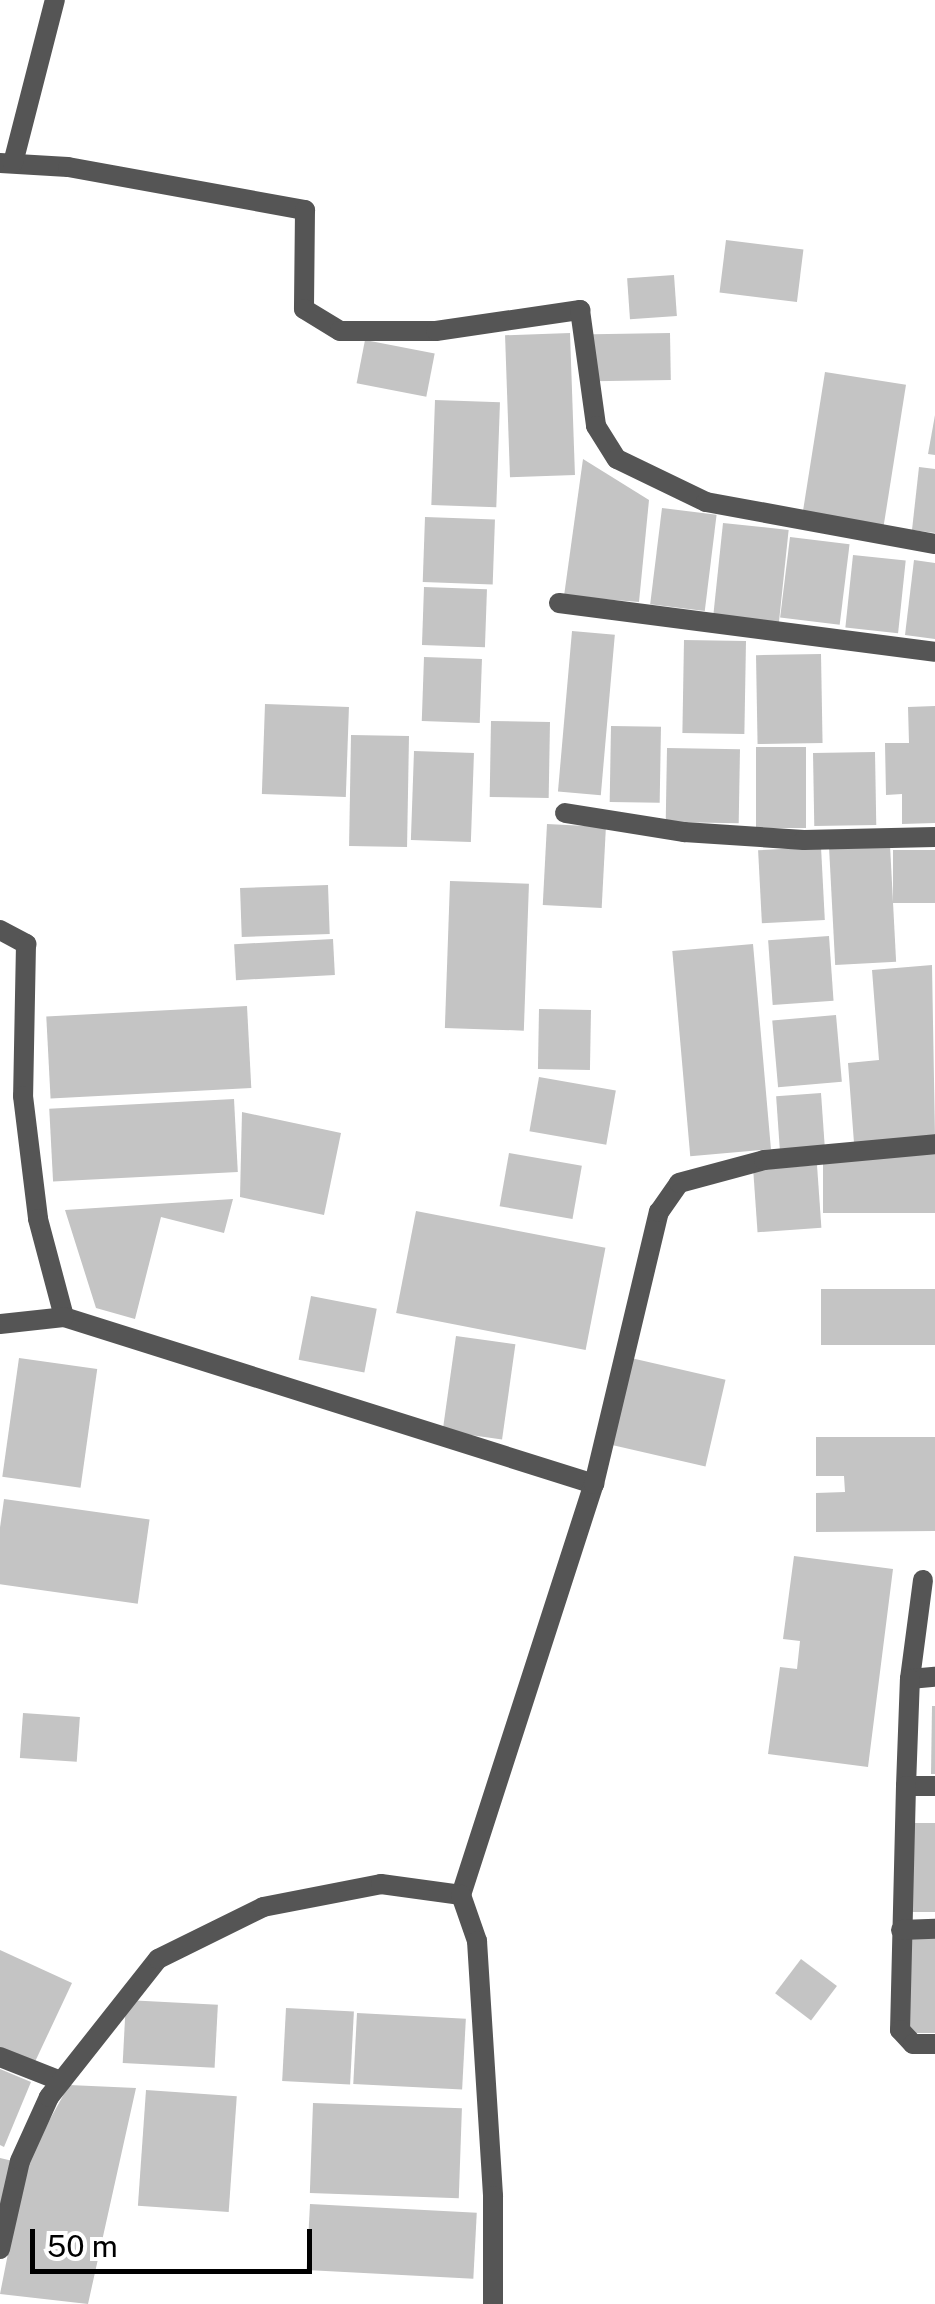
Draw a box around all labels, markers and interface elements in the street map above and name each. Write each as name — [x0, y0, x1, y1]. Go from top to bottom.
scale bar — [35, 2209, 318, 2271]
text: 50 m — [47, 2228, 118, 2264]

